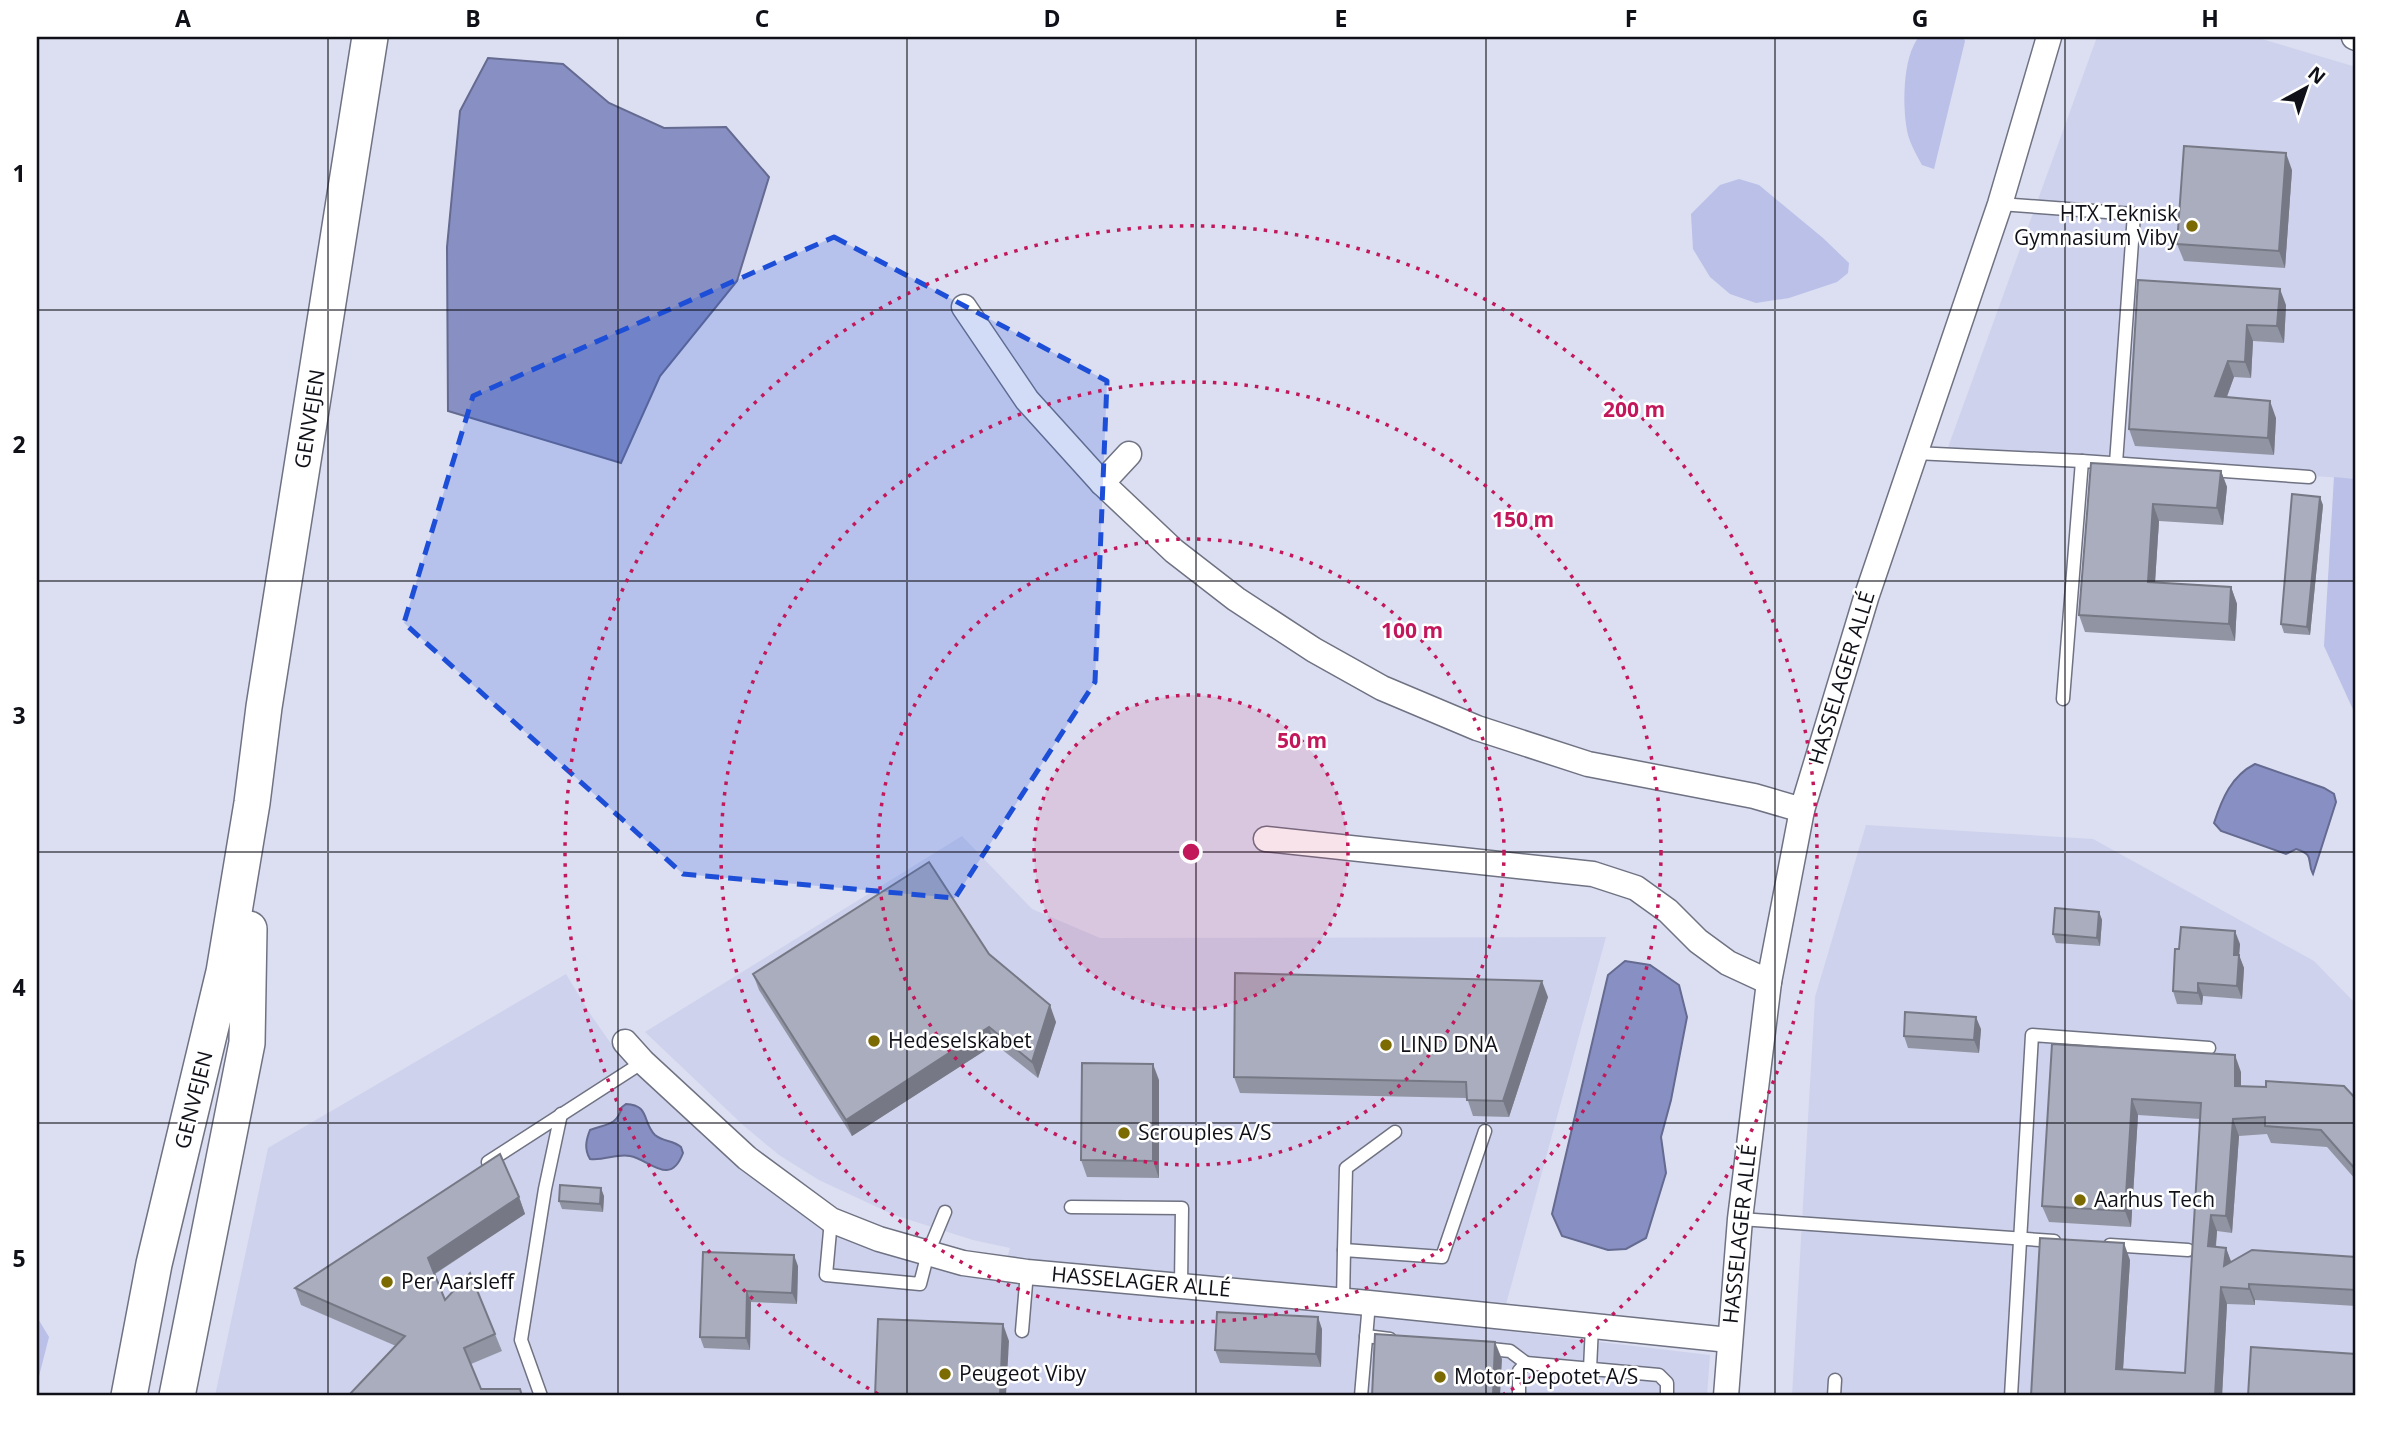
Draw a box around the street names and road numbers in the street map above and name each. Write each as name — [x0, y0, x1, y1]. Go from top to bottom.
street label: GENVEJEN — [287, 367, 331, 470]
street label: HASSELAGER ALLÉ — [1801, 588, 1881, 768]
street label: GENVEJEN — [167, 1048, 219, 1152]
street label: HASSELAGER ALLÉ — [1716, 1143, 1762, 1325]
street label: HASSELAGER ALLÉ — [1050, 1259, 1232, 1303]

